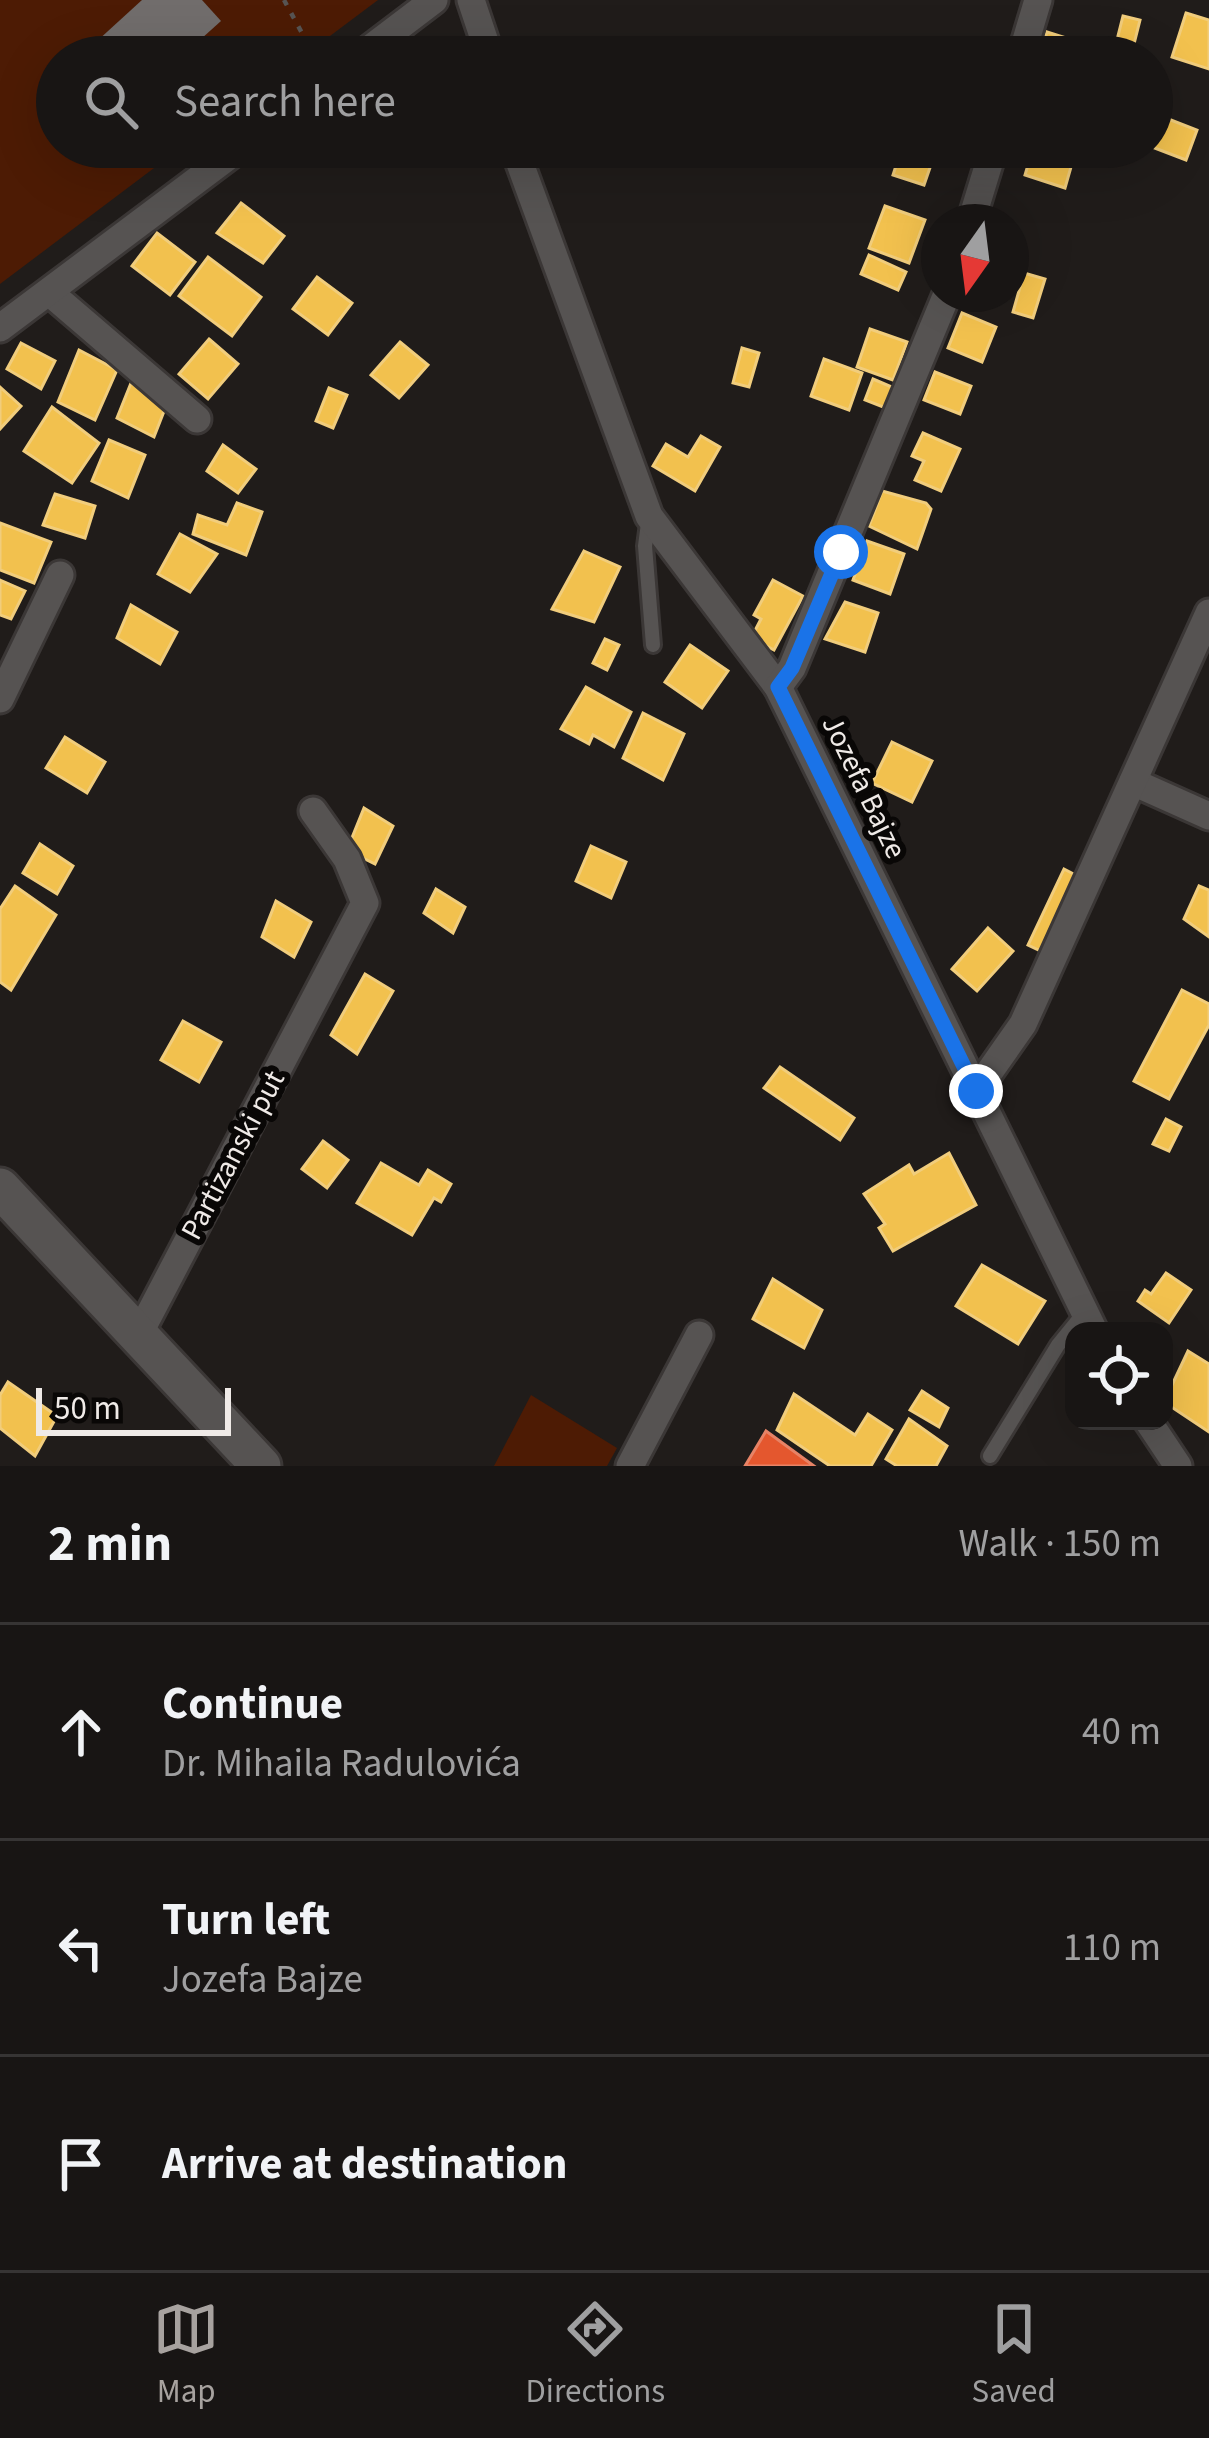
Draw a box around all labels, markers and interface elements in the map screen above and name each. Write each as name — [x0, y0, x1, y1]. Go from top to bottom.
search box — [36, 36, 1173, 168]
icon: search — [78, 69, 144, 135]
text: Search here — [174, 70, 396, 134]
north arrow — [921, 204, 1029, 312]
route start — [814, 525, 868, 579]
street label: Jozefa Bajze — [811, 708, 917, 866]
street label: Partizanski put — [170, 1063, 296, 1247]
route end — [949, 1064, 1003, 1118]
map controls — [1065, 1322, 1173, 1430]
button: locate — [1065, 1322, 1173, 1430]
scale bar — [36, 1382, 231, 1435]
text: 50 m — [54, 1385, 121, 1432]
text: 2 min — [48, 1508, 172, 1580]
text: Walk · 150 m — [958, 1516, 1161, 1572]
text: Continue — [162, 1672, 343, 1736]
icon: ahead — [48, 1699, 114, 1765]
text: 40 m — [1082, 1704, 1161, 1760]
text: Dr. Mihaila Radulovića — [162, 1736, 521, 1792]
text: Turn left — [162, 1888, 330, 1952]
icon: left — [48, 1915, 114, 1981]
text: 110 m — [1063, 1920, 1161, 1976]
text: Jozefa Bajze — [162, 1952, 363, 2008]
icon: arrive — [48, 2131, 114, 2197]
text: Arrive at destination — [162, 2132, 567, 2196]
tab: Map — [153, 2296, 219, 2415]
tab: Directions — [526, 2296, 665, 2415]
tab: Saved — [972, 2296, 1056, 2415]

